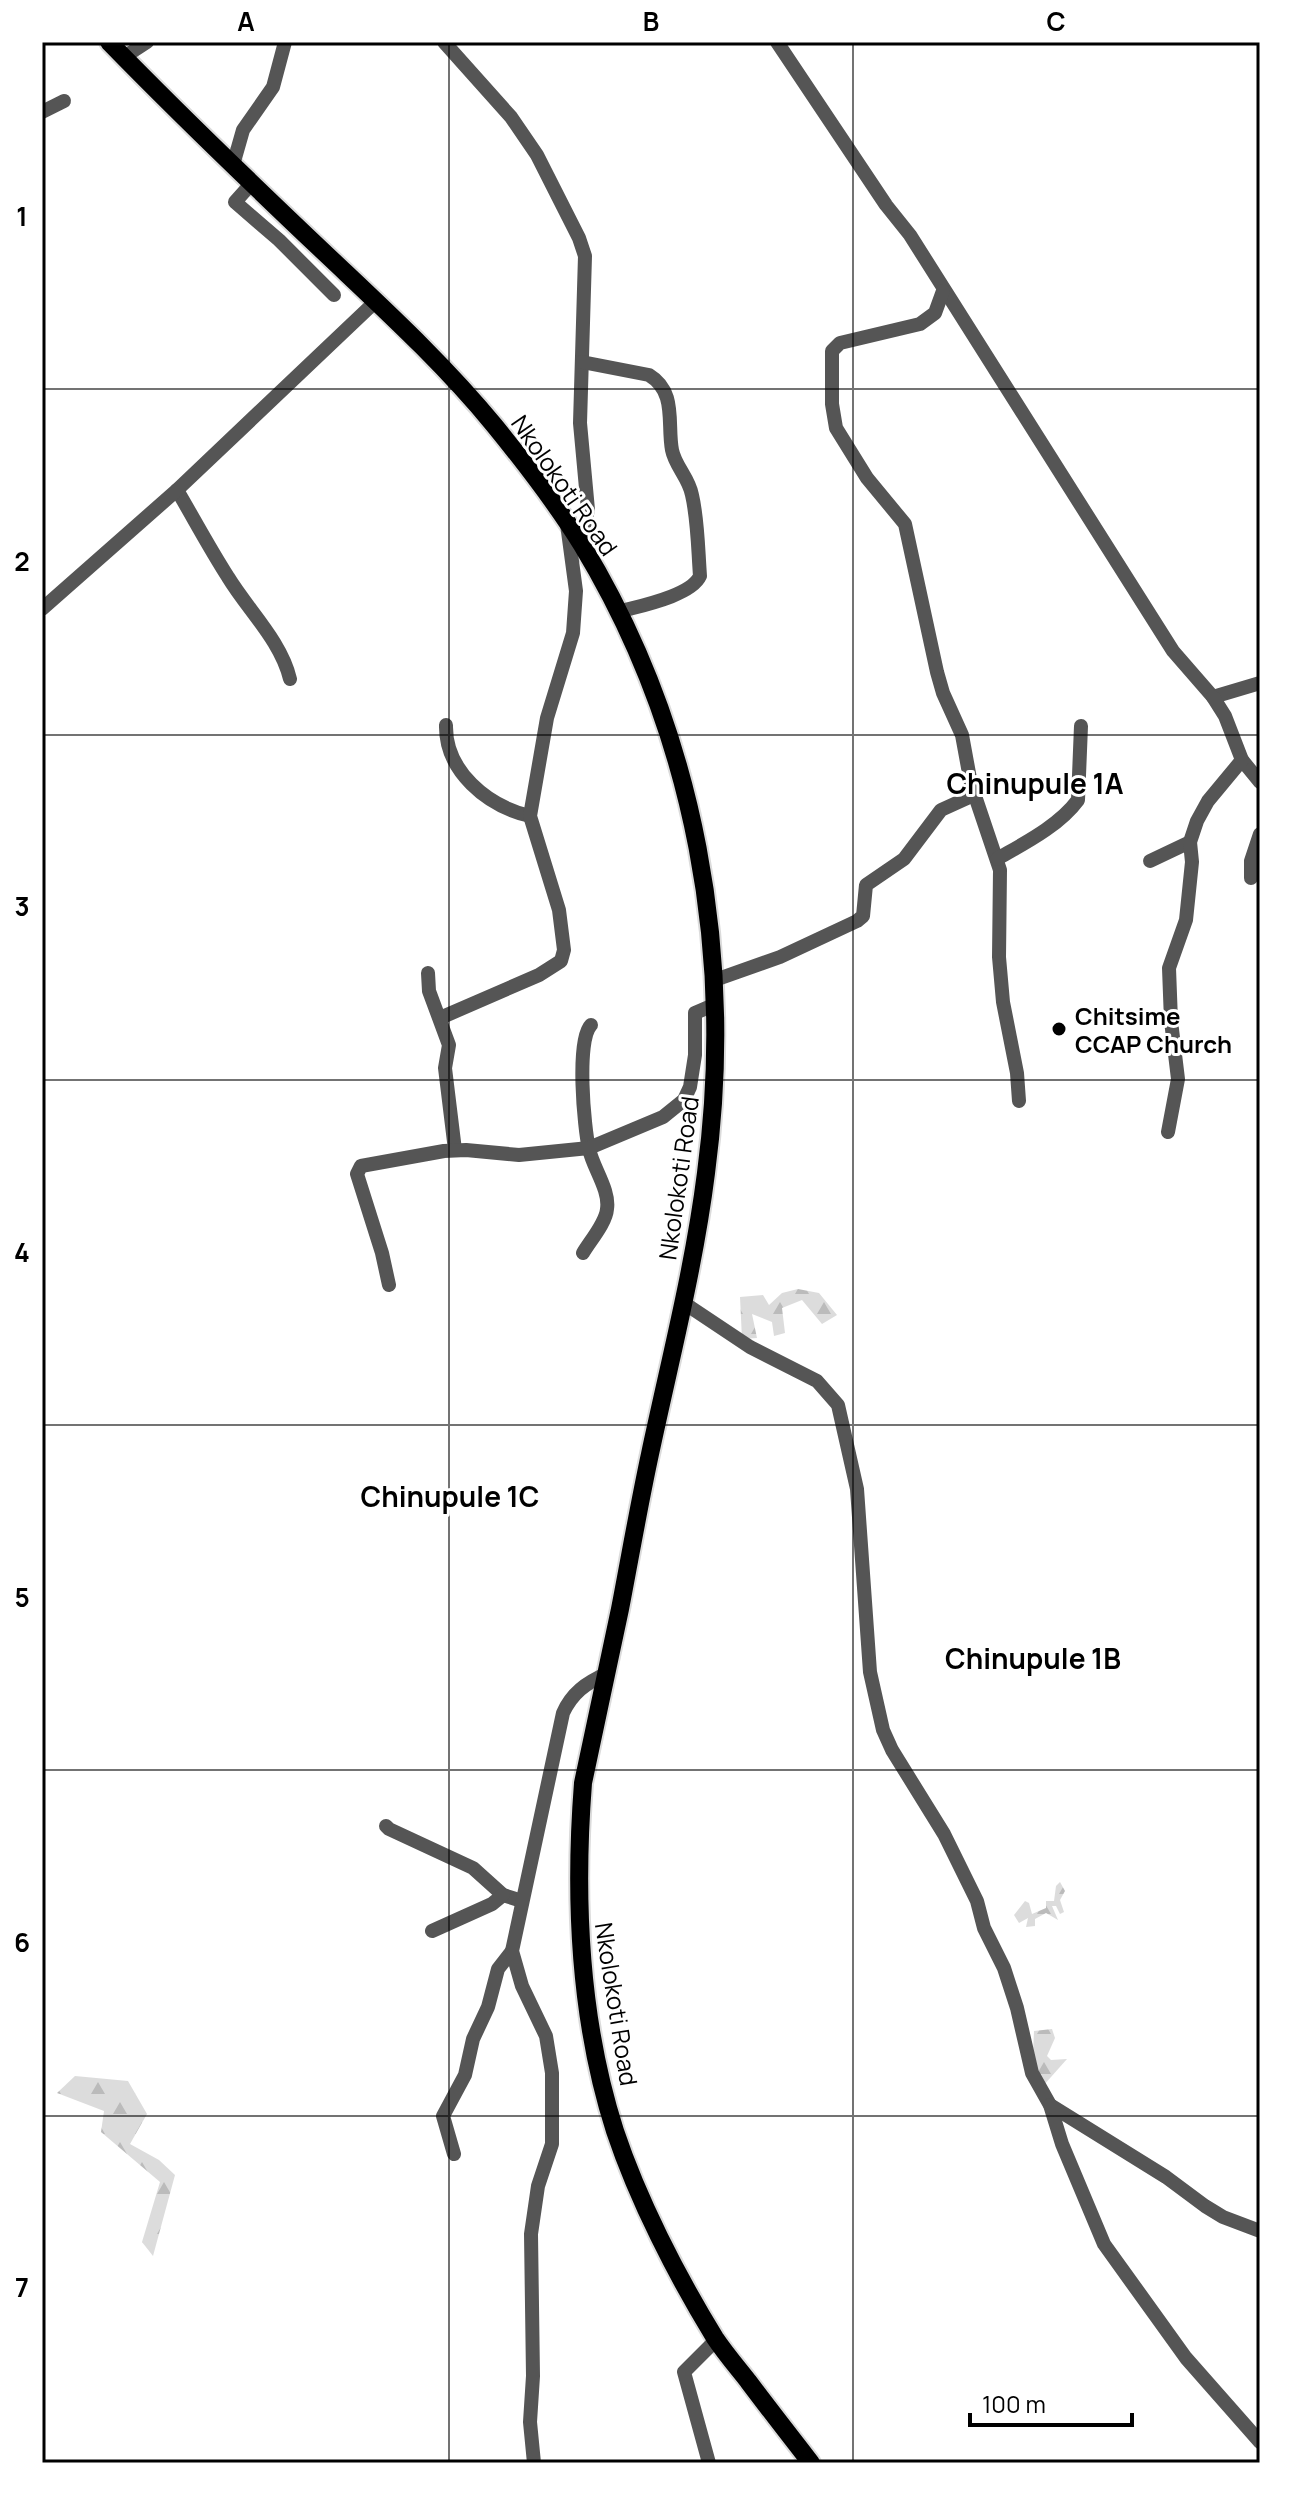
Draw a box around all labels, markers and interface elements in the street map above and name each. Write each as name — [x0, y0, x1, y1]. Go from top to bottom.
text: A — [237, 3, 255, 39]
text: B — [643, 3, 659, 39]
text: C — [1046, 3, 1066, 39]
text: 1 — [16, 198, 28, 234]
street label: Nkolokoti Road — [504, 408, 626, 562]
text: 2 — [14, 543, 30, 579]
district label: Chinupule 1A — [946, 764, 1124, 802]
text: 3 — [14, 888, 30, 924]
place label: Chitsime CCAP Church — [1075, 999, 1232, 1060]
marker: Chitsime CCAP Church — [1050, 1020, 1068, 1038]
street label: Nkolokoti Road — [650, 1094, 706, 1262]
text: 4 — [14, 1234, 30, 1270]
district label: Chinupule 1C — [360, 1477, 540, 1515]
text: 5 — [14, 1579, 30, 1615]
district label: Chinupule 1B — [945, 1639, 1121, 1677]
street label: Nkolokoti Road — [588, 1920, 646, 2088]
text: 6 — [14, 1924, 30, 1960]
text: 7 — [15, 2269, 29, 2305]
scale bar — [970, 2377, 1132, 2427]
text: 100 m — [982, 2387, 1046, 2420]

